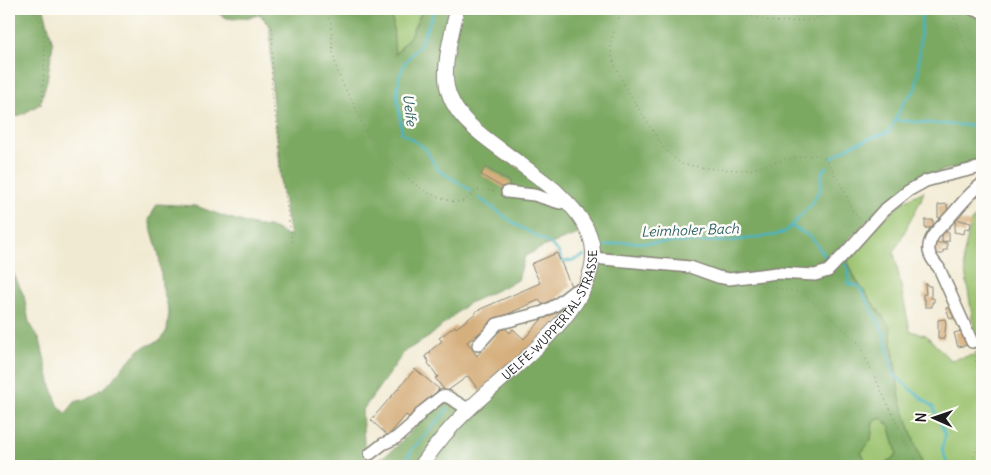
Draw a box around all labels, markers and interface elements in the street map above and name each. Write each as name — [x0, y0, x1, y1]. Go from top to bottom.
water label: Uelfe — [399, 93, 421, 128]
water label: Leimholer Bach — [641, 219, 740, 241]
street label: UELFE-WUPPERTAL-STRASSE — [499, 250, 600, 383]
north arrow — [908, 392, 958, 442]
text: N — [912, 412, 930, 423]

